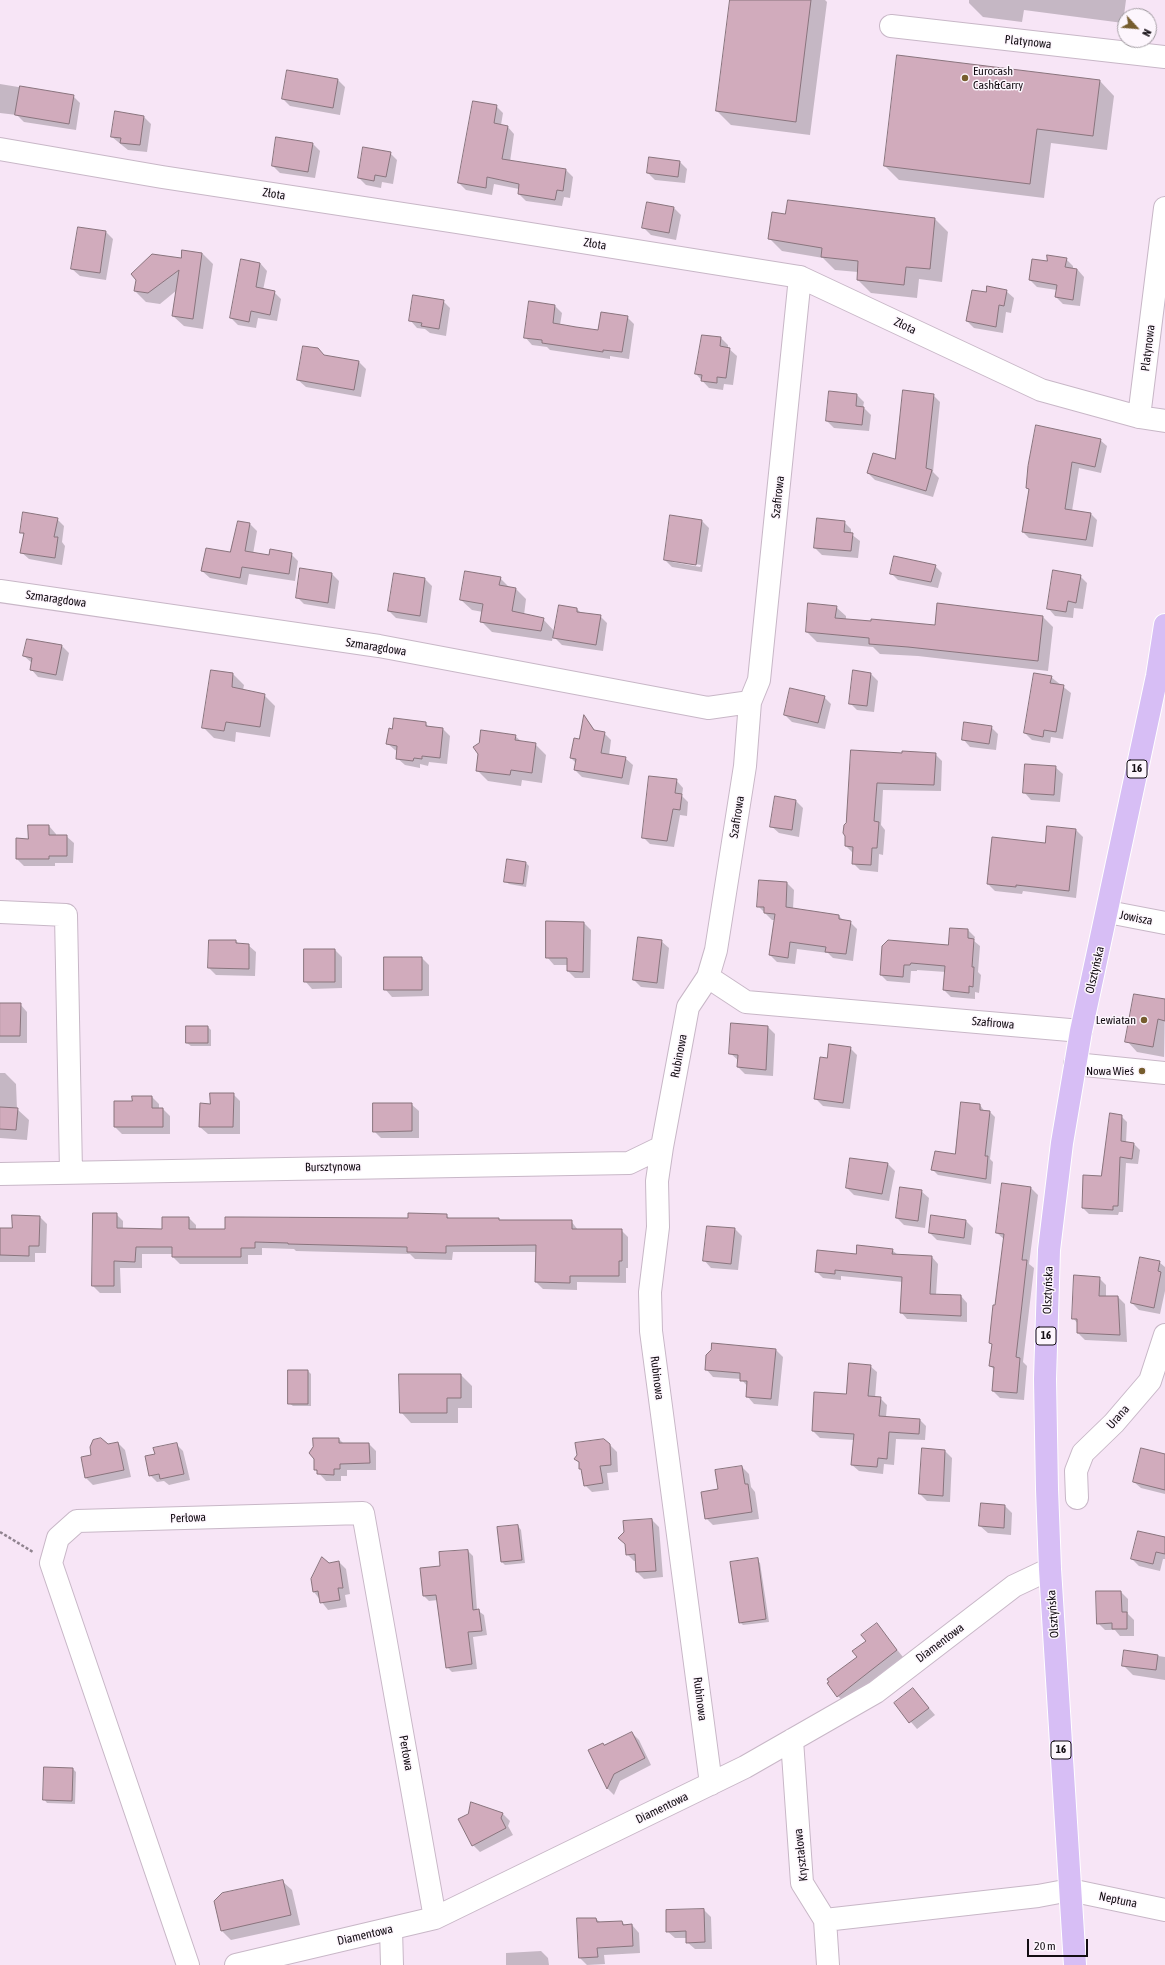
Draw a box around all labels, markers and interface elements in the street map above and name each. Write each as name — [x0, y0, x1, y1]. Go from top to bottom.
north arrow — [1117, 8, 1157, 48]
text: N — [1140, 27, 1154, 38]
street label: Platynowa — [1004, 32, 1052, 52]
place label: Eurocash Cash&Carry — [973, 64, 1023, 92]
marker: Eurocash Cash&Carry — [960, 73, 970, 83]
street label: Złota — [261, 185, 287, 203]
street label: Złota — [582, 235, 608, 253]
street label: Złota — [891, 315, 919, 337]
street label: Platynowa — [1138, 324, 1158, 372]
street label: Szafirowa — [769, 475, 787, 519]
street label: Szmaragdowa — [25, 588, 87, 610]
street label: Szmaragdowa — [345, 635, 407, 659]
road number: 16 — [1127, 760, 1147, 778]
street label: Szafirowa — [727, 795, 747, 839]
street label: Jowisza — [1118, 908, 1154, 928]
street label: Olsztyńska — [1083, 945, 1107, 995]
place label: Lewiatan — [1096, 1013, 1136, 1027]
street label: Szafirowa — [971, 1014, 1015, 1032]
marker: Lewiatan — [1139, 1015, 1149, 1025]
street label: Rubinowa — [668, 1033, 690, 1079]
place label: Nowa Wieś — [1086, 1064, 1134, 1078]
marker: Nowa Wieś — [1137, 1066, 1147, 1076]
street label: Bursztynowa — [305, 1159, 361, 1175]
street label: Olsztyńska — [1040, 1266, 1056, 1314]
road number: 16 — [1036, 1327, 1056, 1345]
street label: Rubinowa — [647, 1355, 667, 1401]
street label: Urana — [1103, 1402, 1133, 1432]
street label: Perłowa — [170, 1510, 206, 1526]
street label: Olsztyńska — [1044, 1590, 1062, 1638]
street label: Diamentowa — [913, 1620, 967, 1666]
street label: Rubinowa — [690, 1676, 710, 1722]
street label: Perłowa — [396, 1734, 416, 1772]
road number: 16 — [1051, 1741, 1071, 1759]
street label: Diamentowa — [633, 1789, 691, 1827]
street label: Kryształowa — [791, 1828, 811, 1882]
street label: Neptuna — [1097, 1889, 1139, 1911]
street label: Diamentowa — [336, 1922, 394, 1948]
scale bar — [1029, 1931, 1090, 1957]
text: 20 m — [1034, 1939, 1056, 1953]

